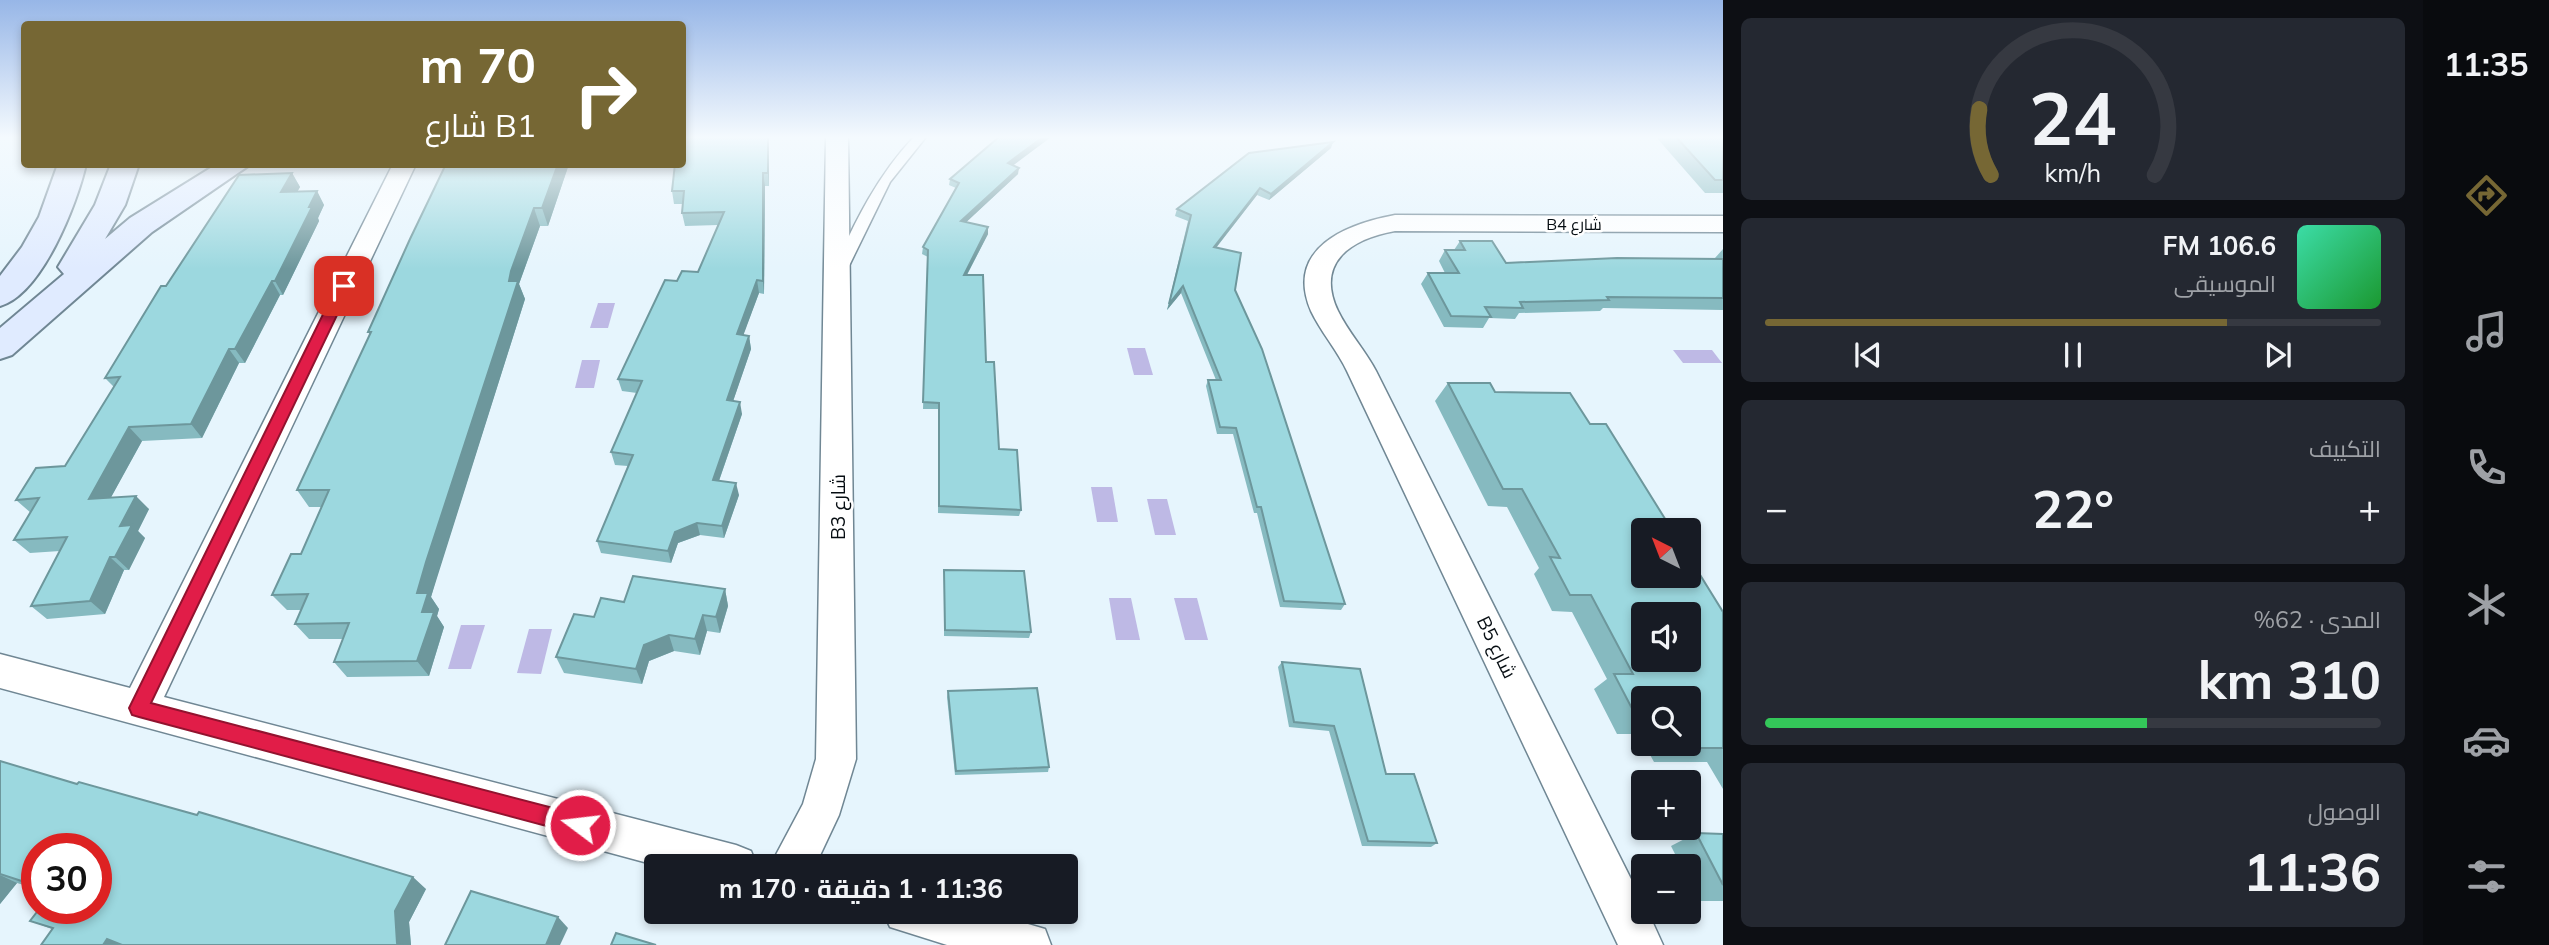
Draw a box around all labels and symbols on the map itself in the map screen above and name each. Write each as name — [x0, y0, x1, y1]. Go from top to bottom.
street label: B4 شارع — [1546, 214, 1602, 236]
pin — [314, 256, 374, 316]
street label: B3 شارع — [826, 474, 852, 540]
north arrow — [1631, 518, 1701, 588]
street label: B5 شارع — [1470, 612, 1522, 683]
position arrow — [543, 788, 617, 862]
speed limit sign: 30 — [21, 833, 112, 924]

